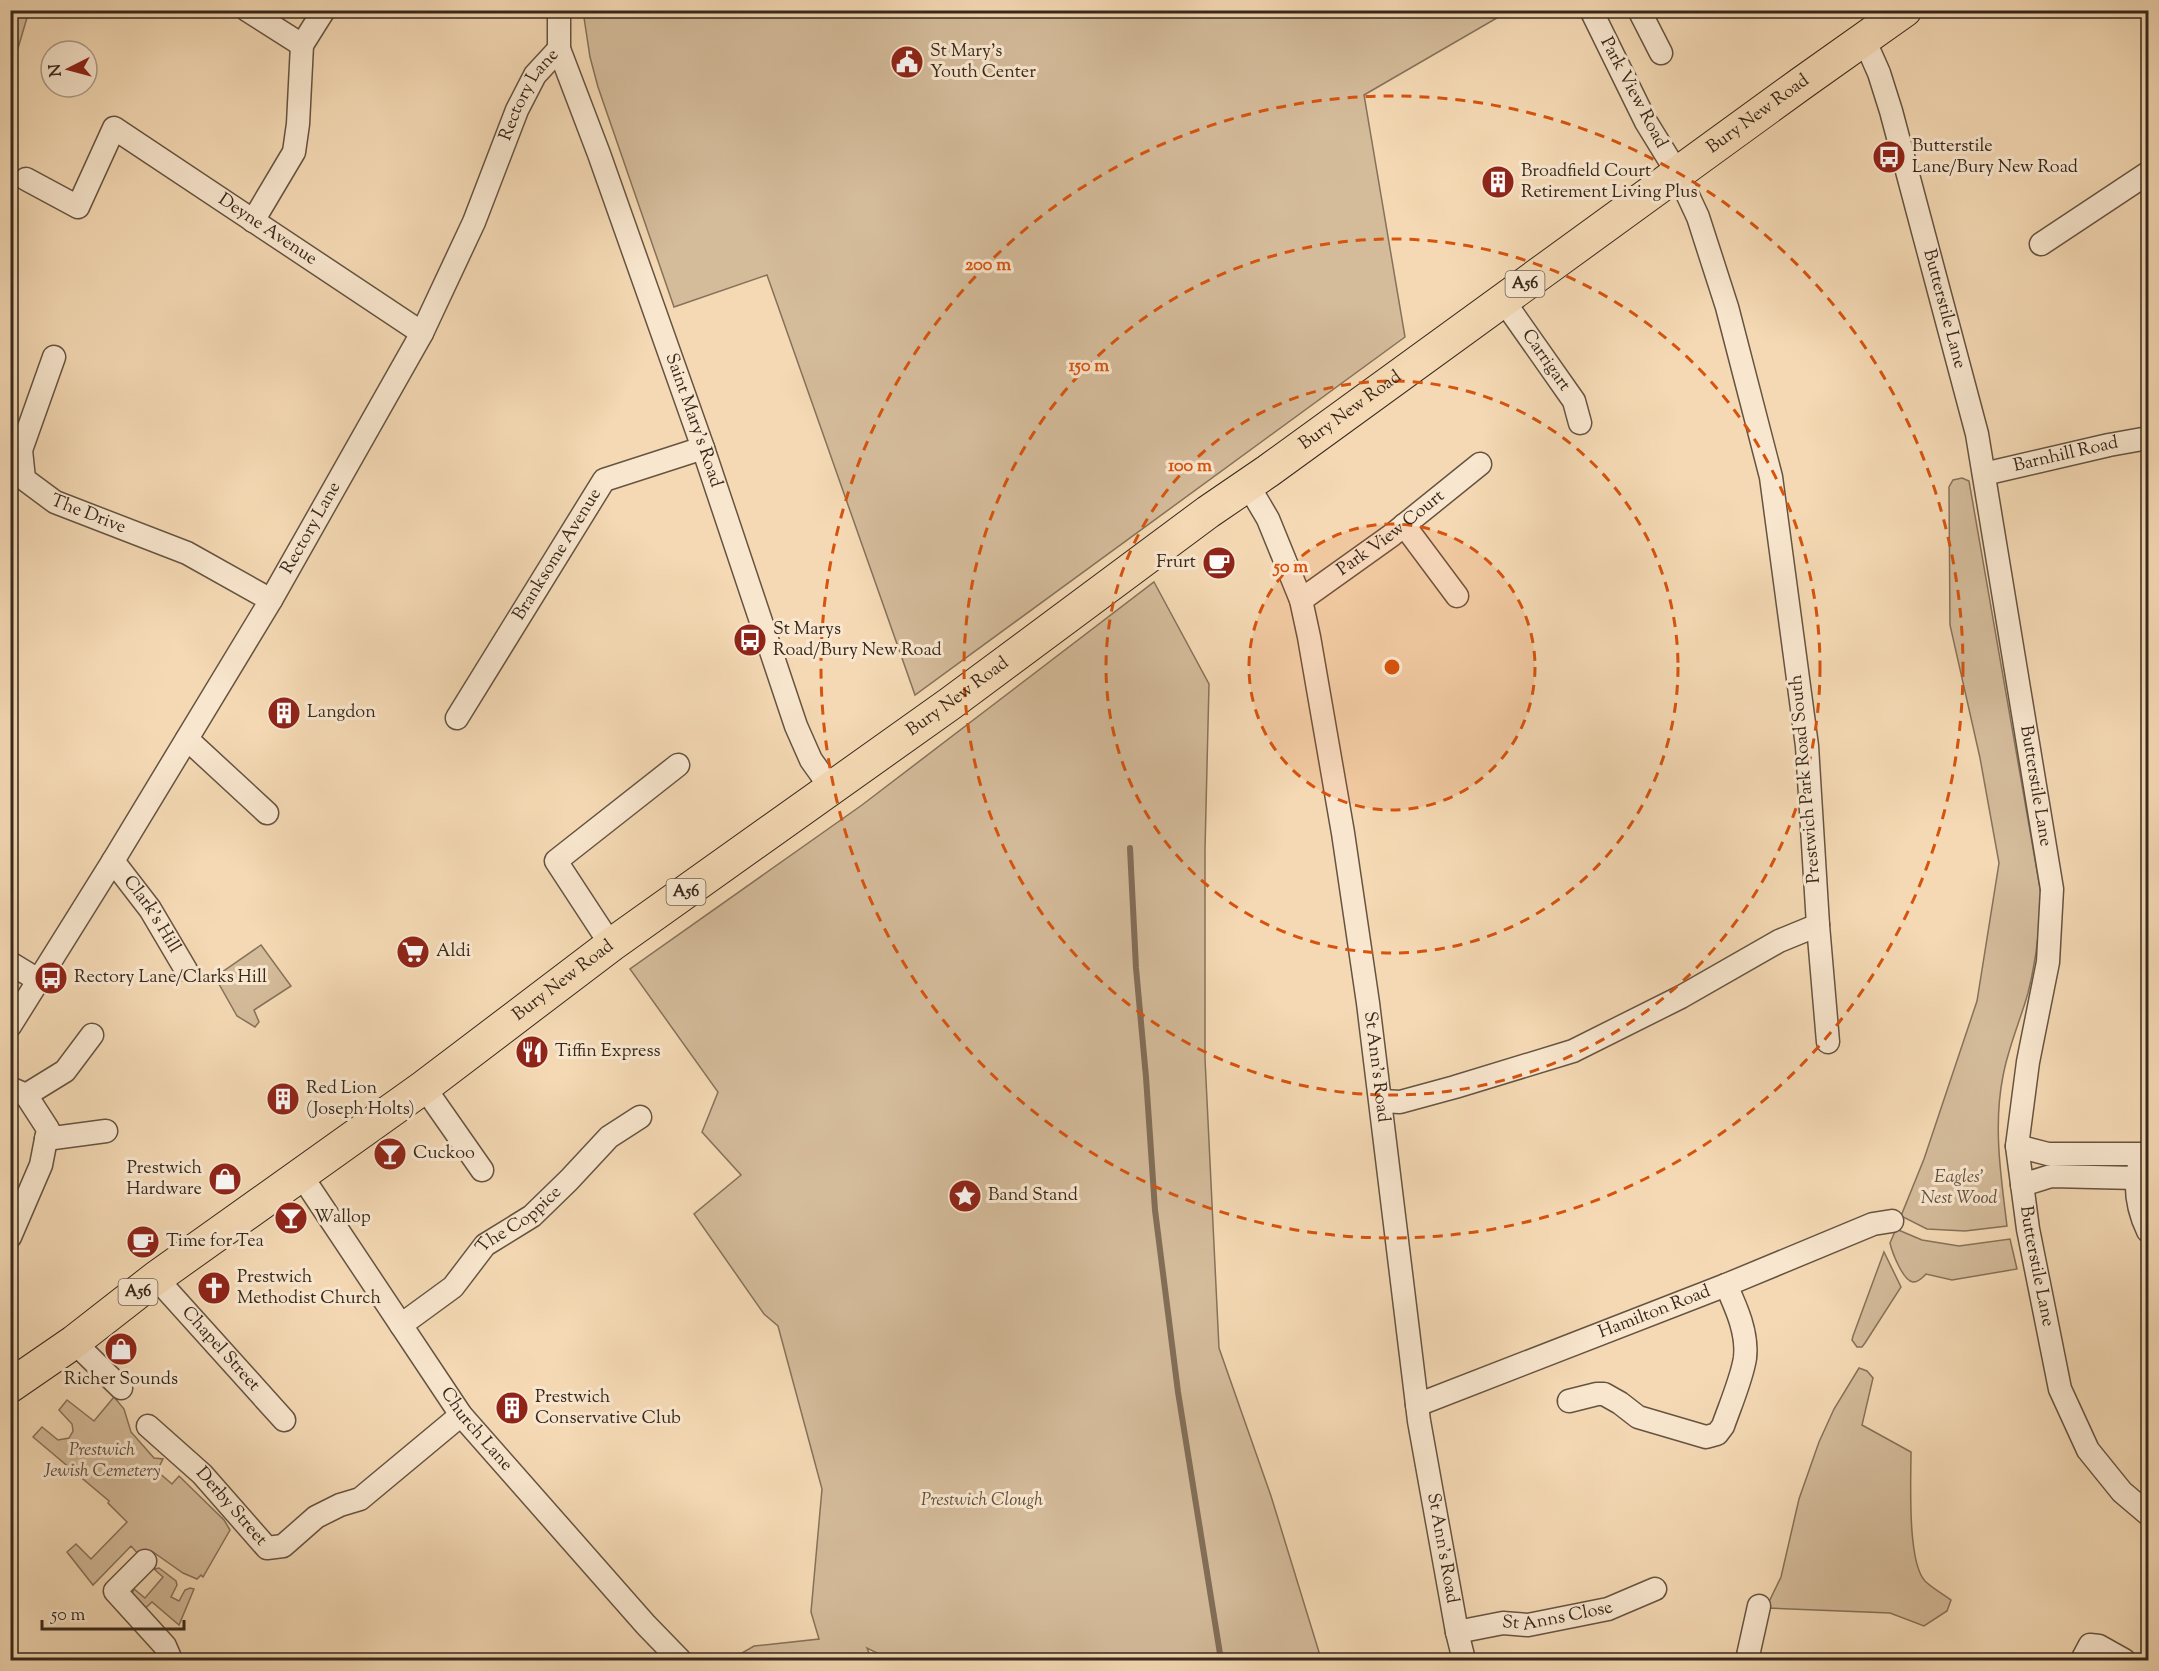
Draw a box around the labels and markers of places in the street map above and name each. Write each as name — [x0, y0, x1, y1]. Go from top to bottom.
place label: St Mary's Youth Center — [930, 39, 1036, 86]
public building icon: St Mary's Youth Center — [889, 44, 925, 80]
place label: Butterstile Lane/Bury New Road — [1912, 134, 2078, 181]
bus stop icon: Butterstile Lane/Bury New Road — [1871, 139, 1907, 175]
place label: Broadfield Court Retirement Living Plus — [1521, 159, 1697, 206]
building icon: Broadfield Court Retirement Living Plus — [1480, 164, 1516, 200]
cafe icon: Frurt — [1201, 545, 1237, 581]
place label: Frurt — [1156, 550, 1196, 576]
place label: St Marys Road/Bury New Road — [773, 617, 942, 664]
bus stop icon: St Marys Road/Bury New Road — [732, 622, 768, 658]
centre of rings — [1382, 657, 1402, 677]
building icon: Langdon — [266, 695, 302, 731]
place label: Langdon — [307, 700, 376, 726]
supermarket icon: Aldi — [395, 934, 431, 970]
place label: Aldi — [436, 939, 471, 965]
bus stop icon: Rectory Lane/Clarks Hill — [33, 960, 69, 996]
place label: Rectory Lane/Clarks Hill — [74, 965, 267, 991]
restaurant icon: Tiffin Express — [514, 1034, 550, 1070]
place label: Tiffin Express — [555, 1039, 661, 1065]
place label: Red Lion (Joseph Holts) — [306, 1076, 415, 1123]
building icon: Red Lion (Joseph Holts) — [265, 1081, 301, 1117]
bar icon: Cuckoo — [372, 1136, 408, 1172]
place label: Cuckoo — [413, 1141, 475, 1167]
place label: Prestwich Hardware — [126, 1156, 202, 1203]
shop icon: Prestwich Hardware — [207, 1161, 243, 1197]
place icon: Band Stand — [947, 1178, 983, 1214]
place label: Band Stand — [988, 1183, 1078, 1209]
bar icon: Wallop — [273, 1200, 309, 1236]
place label: Wallop — [314, 1205, 371, 1231]
cafe icon: Time for Tea — [125, 1224, 161, 1260]
place label: Time for Tea — [166, 1229, 264, 1255]
place label: Prestwich Methodist Church — [237, 1265, 381, 1312]
church icon: Prestwich Methodist Church — [196, 1270, 232, 1306]
shop icon: Richer Sounds — [103, 1331, 139, 1367]
place label: Richer Sounds — [64, 1367, 178, 1393]
place label: Prestwich Conservative Club — [535, 1385, 681, 1432]
building icon: Prestwich Conservative Club — [494, 1390, 530, 1426]

